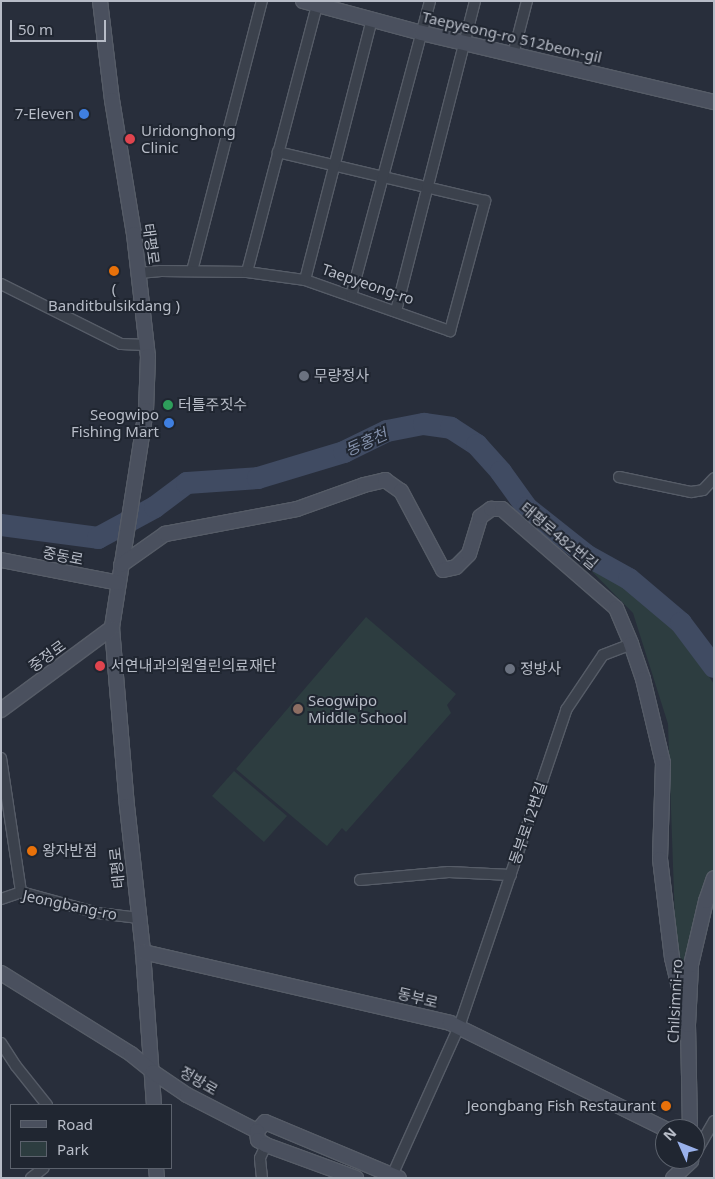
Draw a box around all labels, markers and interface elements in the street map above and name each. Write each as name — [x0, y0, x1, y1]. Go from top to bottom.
street label: Taepyeong-ro 512beon-gil — [420, 8, 604, 66]
scale bar — [12, 10, 109, 42]
text: 50 m — [18, 19, 53, 39]
place label: 7-Eleven — [15, 105, 74, 123]
marker: 7-Eleven — [78, 108, 90, 120]
place label: Uridonghong Clinic — [141, 121, 236, 156]
marker: Uridonghong Clinic — [123, 132, 137, 146]
street label: 태평로 — [139, 222, 163, 266]
street label: Taepyeong-ro — [319, 260, 417, 308]
marker: ( Banditbulsikdang ) — [108, 265, 120, 277]
place label: ( Banditbulsikdang ) — [48, 279, 180, 314]
place label: 무량정사 — [314, 367, 369, 385]
marker: 무량정사 — [298, 370, 310, 382]
place label: 터틀주짓수 — [178, 396, 247, 414]
marker: 터틀주짓수 — [162, 399, 174, 411]
place label: Seogwipo Fishing Mart — [71, 405, 159, 440]
marker: Seogwipo Fishing Mart — [163, 417, 175, 429]
water label: 동홍천 — [342, 424, 390, 460]
street label: 태평로482번길 — [517, 499, 601, 573]
street label: 중동로 — [41, 543, 85, 569]
street label: 중정로 — [25, 637, 69, 675]
place label: 서연내과의원열린의료재단 — [111, 657, 277, 675]
marker: 서연내과의원열린의료재단 — [93, 659, 107, 673]
place label: 정방사 — [520, 660, 561, 678]
marker: 정방사 — [504, 663, 516, 675]
place label: Seogwipo Middle School — [308, 691, 407, 726]
marker: Seogwipo Middle School — [292, 703, 304, 715]
street label: 동부로12번길 — [505, 779, 551, 867]
place label: 왕자반점 — [42, 842, 97, 860]
marker: 왕자반점 — [26, 845, 38, 857]
street label: 태평로 — [106, 846, 128, 890]
street label: Jeongbang-ro — [21, 886, 119, 924]
street label: Chilsimni-ro — [664, 958, 686, 1044]
street label: 동부로 — [396, 984, 440, 1012]
street label: 정방로 — [177, 1063, 221, 1099]
place label: Jeongbang Fish Restaurant — [467, 1097, 656, 1115]
marker: Jeongbang Fish Restaurant — [660, 1100, 672, 1112]
legend — [10, 1104, 172, 1169]
text: Road — [57, 1114, 93, 1134]
north arrow — [655, 1119, 705, 1169]
text: N — [659, 1123, 680, 1145]
text: Park — [57, 1139, 89, 1159]

